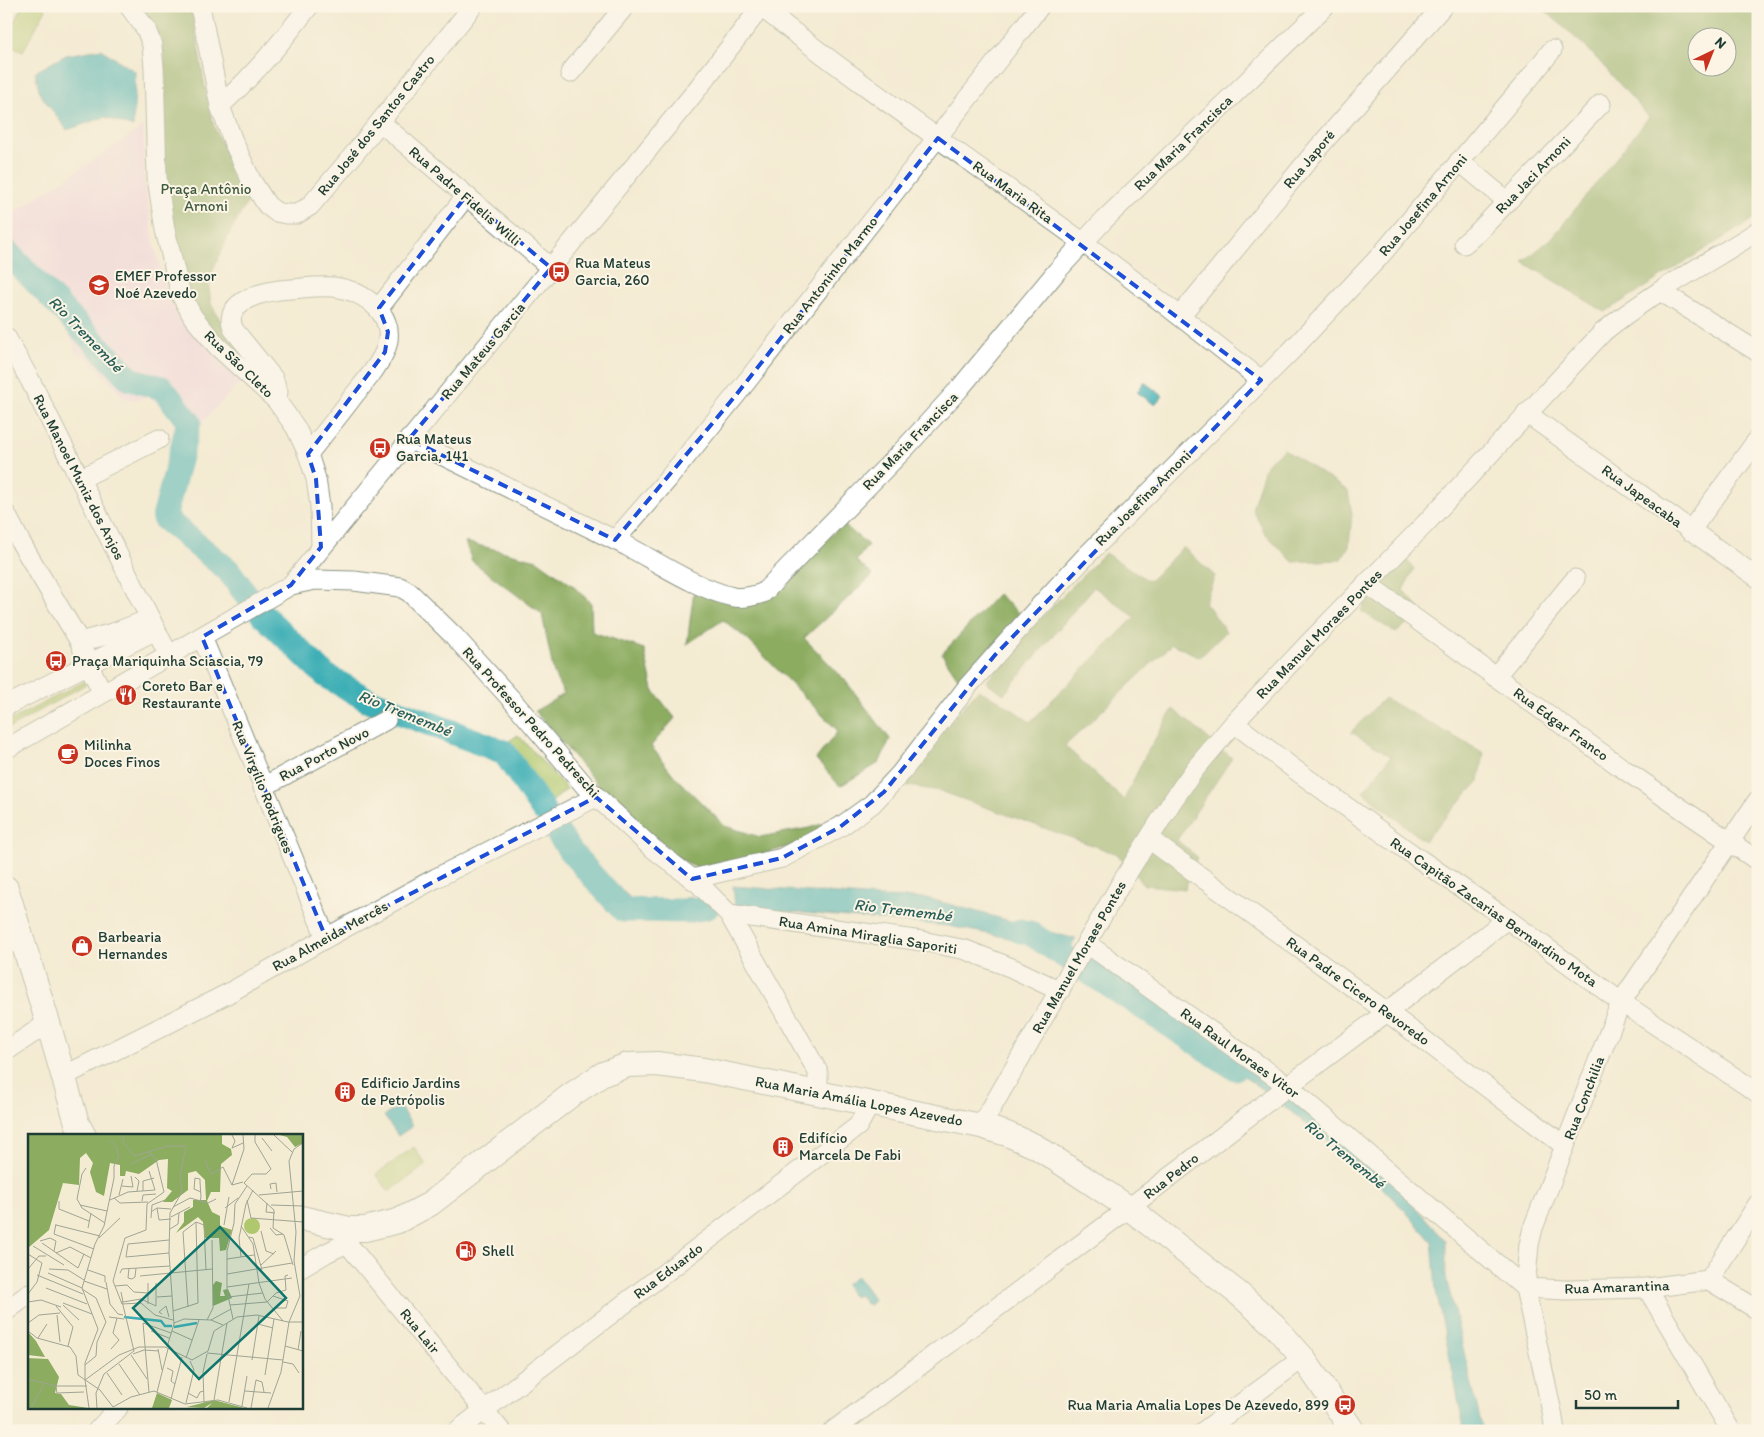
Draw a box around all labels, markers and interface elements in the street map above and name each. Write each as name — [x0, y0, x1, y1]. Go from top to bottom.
north arrow — [1686, 28, 1736, 78]
text: N — [1711, 33, 1730, 52]
street label: Rua José dos Santos Castro — [313, 51, 439, 199]
street label: Rua Maria Francisca — [1130, 91, 1236, 195]
street label: Rua Japoré — [1279, 126, 1339, 192]
street label: Rua Jaci Arnoni — [1492, 133, 1574, 217]
street label: Rua Padre Fidelis Willi — [405, 142, 525, 250]
street label: Rua Josefina Arnoni — [1375, 150, 1471, 260]
street label: Rua Maria Rita — [969, 157, 1057, 227]
park label: Praça Antônio Arnoni — [161, 180, 251, 215]
street label: Rua Antoninho Marmo — [778, 212, 882, 338]
place label: Rua Mateus Garcia, 260 — [575, 254, 651, 289]
bus stop icon: Rua Mateus Garcia, 260 — [547, 260, 571, 284]
place label: EMEF Professor Noé Azevedo — [115, 267, 217, 302]
school or university icon: EMEF Professor Noé Azevedo — [87, 273, 111, 297]
water label: Rio Tremembé — [45, 292, 128, 377]
street label: Rua Mateus Garcia — [437, 298, 529, 403]
street label: Rua São Cleto — [201, 326, 277, 402]
street label: Rua Maria Francisca — [858, 388, 962, 494]
street label: Rua Manoel Muniz dos Anjos — [29, 391, 129, 563]
place label: Rua Mateus Garcia, 141 — [396, 430, 472, 465]
bus stop icon: Rua Mateus Garcia, 141 — [368, 436, 392, 460]
street label: Rua Josefina Arnoni — [1091, 446, 1195, 550]
street label: Rua Japeacaba — [1598, 461, 1686, 531]
street label: Rua Manuel Moraes Pontes — [1252, 565, 1386, 703]
street label: Rua Professor Pedro Pedreschi — [459, 643, 603, 801]
bus stop icon: Praça Mariquinha Sciascia, 79 — [44, 649, 68, 673]
place label: Praça Mariquinha Sciascia, 79 — [72, 652, 263, 670]
place label: Coreto Bar e Restaurante — [142, 677, 223, 712]
restaurant icon: Coreto Bar e Restaurante — [114, 683, 138, 707]
street label: Rua Edgar Franco — [1510, 683, 1612, 765]
water label: Rio Tremembé — [356, 686, 455, 741]
street label: Rua Virgílio Rodrigues — [228, 718, 298, 856]
street label: Rua Porto Novo — [276, 723, 372, 785]
place label: Milinha Doces Finos — [84, 736, 161, 771]
cafe icon: Milinha Doces Finos — [56, 742, 80, 766]
street label: Rua Capitão Zacarias Bernardino Mota — [1387, 833, 1601, 991]
street label: Rua Manuel Moraes Pontes — [1028, 877, 1130, 1037]
water label: Rio Tremembé — [853, 895, 954, 926]
street label: Rua Almeida Mercês — [269, 897, 391, 975]
street label: Rua Amina Miraglia Saporiti — [778, 912, 958, 958]
place label: Barbearia Hernandes — [98, 928, 168, 963]
street label: Rua Padre Cicero Revoredo — [1283, 933, 1433, 1049]
shop icon: Barbearia Hernandes — [70, 934, 94, 958]
street label: Rua Raul Moraes Vitor — [1177, 1004, 1303, 1102]
street label: Rua Conchilia — [1560, 1053, 1608, 1142]
street label: Rua Maria Amália Lopes Azevedo — [754, 1072, 964, 1130]
place label: Edificio Jardins de Petrópolis — [361, 1074, 460, 1109]
building icon: Edificio Jardins de Petrópolis — [333, 1080, 357, 1104]
water label: Rio Tremembé — [1301, 1116, 1390, 1193]
place label: Edifício Marcela De Fabi — [799, 1129, 901, 1164]
inset map — [28, 1134, 302, 1410]
building icon: Edifício Marcela De Fabi — [771, 1135, 795, 1159]
street label: Rua Pedro — [1140, 1149, 1202, 1203]
fuel station icon: Shell — [454, 1239, 478, 1263]
street label: Rua Eduardo — [630, 1239, 706, 1303]
place label: Shell — [482, 1242, 515, 1260]
street label: Rua Amarantina — [1564, 1276, 1670, 1298]
street label: Rua Lair — [396, 1305, 444, 1357]
scale bar — [1576, 1377, 1679, 1409]
text: 50 m — [1584, 1386, 1617, 1404]
bus stop icon: Rua Maria Amalia Lopes De Azevedo, 899 — [1333, 1393, 1357, 1417]
place label: Rua Maria Amalia Lopes De Azevedo, 899 — [1067, 1396, 1329, 1414]

